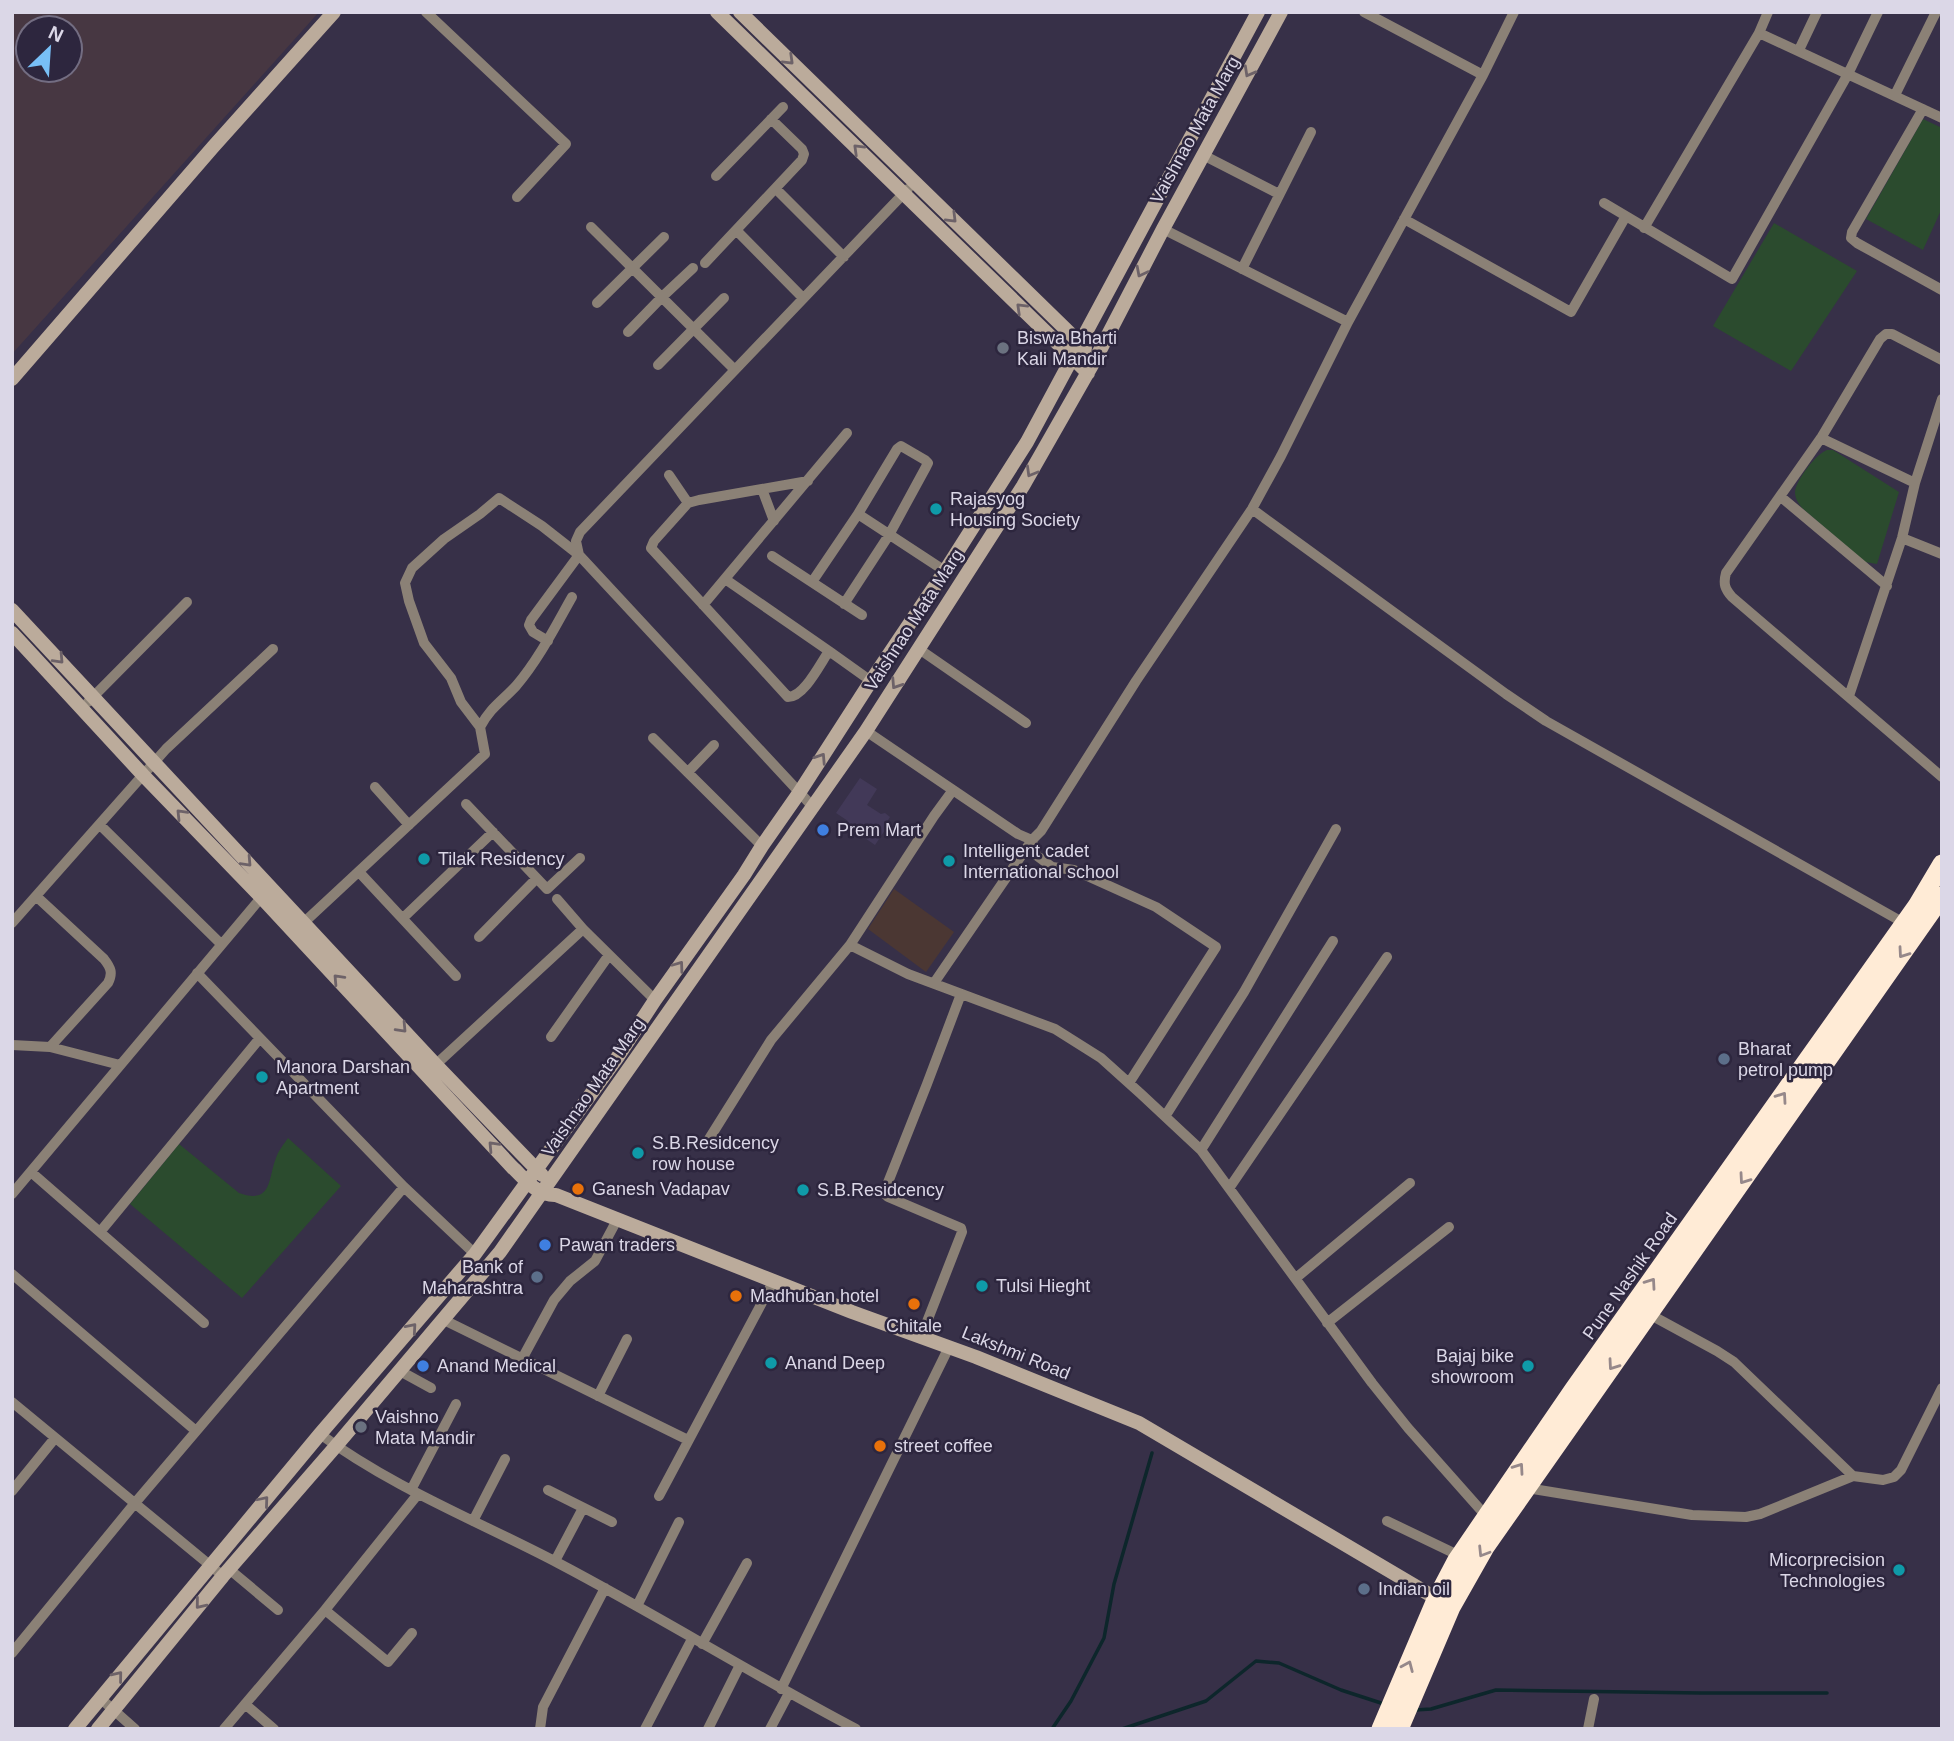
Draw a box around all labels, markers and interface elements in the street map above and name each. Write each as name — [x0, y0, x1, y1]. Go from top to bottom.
north arrow — [14, 14, 84, 84]
text: N — [45, 22, 67, 46]
one-way arrow — [781, 51, 794, 64]
street label: Vaishnao Mata Marg — [1146, 53, 1244, 207]
one-way arrow — [1244, 65, 1257, 77]
one-way arrow — [854, 145, 867, 158]
one-way arrow — [944, 210, 957, 223]
one-way arrow — [1135, 265, 1149, 277]
one-way arrow — [1016, 304, 1029, 317]
place label: Biswa Bharti Kali Mandir — [1017, 328, 1117, 369]
marker: Biswa Bharti Kali Mandir — [995, 340, 1011, 356]
one-way arrow — [1027, 464, 1040, 477]
place label: Rajasyog Housing Society — [950, 489, 1080, 530]
marker: Rajasyog Housing Society — [928, 501, 944, 517]
street label: Vaishnao Mata Marg — [861, 545, 967, 695]
one-way arrow — [51, 651, 63, 664]
one-way arrow — [891, 677, 904, 690]
one-way arrow — [813, 753, 826, 766]
one-way arrow — [176, 809, 189, 822]
place label: Prem Mart — [837, 820, 921, 840]
marker: Prem Mart — [815, 822, 831, 838]
place label: Intelligent cadet International school — [963, 841, 1119, 882]
place label: Tilak Residency — [438, 849, 564, 869]
marker: Tilak Residency — [416, 851, 432, 867]
marker: Intelligent cadet International school — [941, 853, 957, 869]
one-way arrow — [239, 854, 252, 867]
one-way arrow — [1899, 945, 1911, 958]
one-way arrow — [671, 961, 683, 974]
one-way arrow — [333, 974, 346, 987]
street label: Vaishnao Mata Marg — [538, 1014, 648, 1160]
one-way arrow — [394, 1020, 407, 1033]
place label: Bharat petrol pump — [1738, 1039, 1833, 1080]
marker: Bharat petrol pump — [1716, 1051, 1732, 1067]
place label: Manora Darshan Apartment — [276, 1057, 410, 1098]
marker: Manora Darshan Apartment — [254, 1069, 270, 1085]
one-way arrow — [1774, 1092, 1786, 1105]
place label: S.B.Residcency row house — [652, 1133, 779, 1174]
one-way arrow — [488, 1141, 501, 1154]
marker: S.B.Residcency row house — [630, 1145, 646, 1161]
one-way arrow — [1740, 1171, 1752, 1184]
place label: Ganesh Vadapav — [592, 1179, 730, 1199]
place label: S.B.Residcency — [817, 1180, 944, 1200]
marker: Ganesh Vadapav — [570, 1181, 586, 1197]
marker: S.B.Residcency — [795, 1182, 811, 1198]
street label: Pune Nashik Road — [1579, 1209, 1681, 1343]
place label: Pawan traders — [559, 1235, 675, 1255]
marker: Pawan traders — [537, 1237, 553, 1253]
place label: Bank of Maharashtra — [422, 1257, 524, 1298]
marker: Bank of Maharashtra — [529, 1269, 545, 1285]
place label: Tulsi Hieght — [996, 1276, 1090, 1296]
marker: Tulsi Hieght — [974, 1278, 990, 1294]
one-way arrow — [1643, 1278, 1655, 1291]
place label: Madhuban hotel — [750, 1286, 879, 1306]
marker: Madhuban hotel — [728, 1288, 744, 1304]
marker: Chitale — [906, 1296, 922, 1312]
place label: Chitale — [886, 1316, 942, 1336]
street label: Lakshmi Road — [959, 1322, 1073, 1384]
one-way arrow — [404, 1323, 416, 1336]
place label: Bajaj bike showroom — [1431, 1346, 1514, 1387]
place label: Anand Deep — [785, 1353, 885, 1373]
marker: Anand Deep — [763, 1355, 779, 1371]
place label: Anand Medical — [437, 1356, 556, 1376]
one-way arrow — [1609, 1357, 1621, 1370]
marker: Anand Medical — [415, 1358, 431, 1374]
marker: Bajaj bike showroom — [1520, 1358, 1536, 1374]
place label: Vaishno Mata Mandir — [375, 1407, 475, 1448]
marker: Vaishno Mata Mandir — [353, 1419, 369, 1435]
place label: street coffee — [894, 1436, 993, 1456]
marker: street coffee — [872, 1438, 888, 1454]
one-way arrow — [1511, 1463, 1523, 1476]
one-way arrow — [255, 1496, 268, 1509]
one-way arrow — [1479, 1544, 1492, 1557]
place label: Micorprecision Technologies — [1769, 1550, 1885, 1591]
marker: Micorprecision Technologies — [1891, 1562, 1907, 1578]
place label: Indian oil — [1378, 1579, 1450, 1599]
marker: Indian oil — [1356, 1581, 1372, 1597]
one-way arrow — [196, 1596, 209, 1608]
one-way arrow — [1400, 1661, 1414, 1673]
one-way arrow — [110, 1672, 123, 1684]

